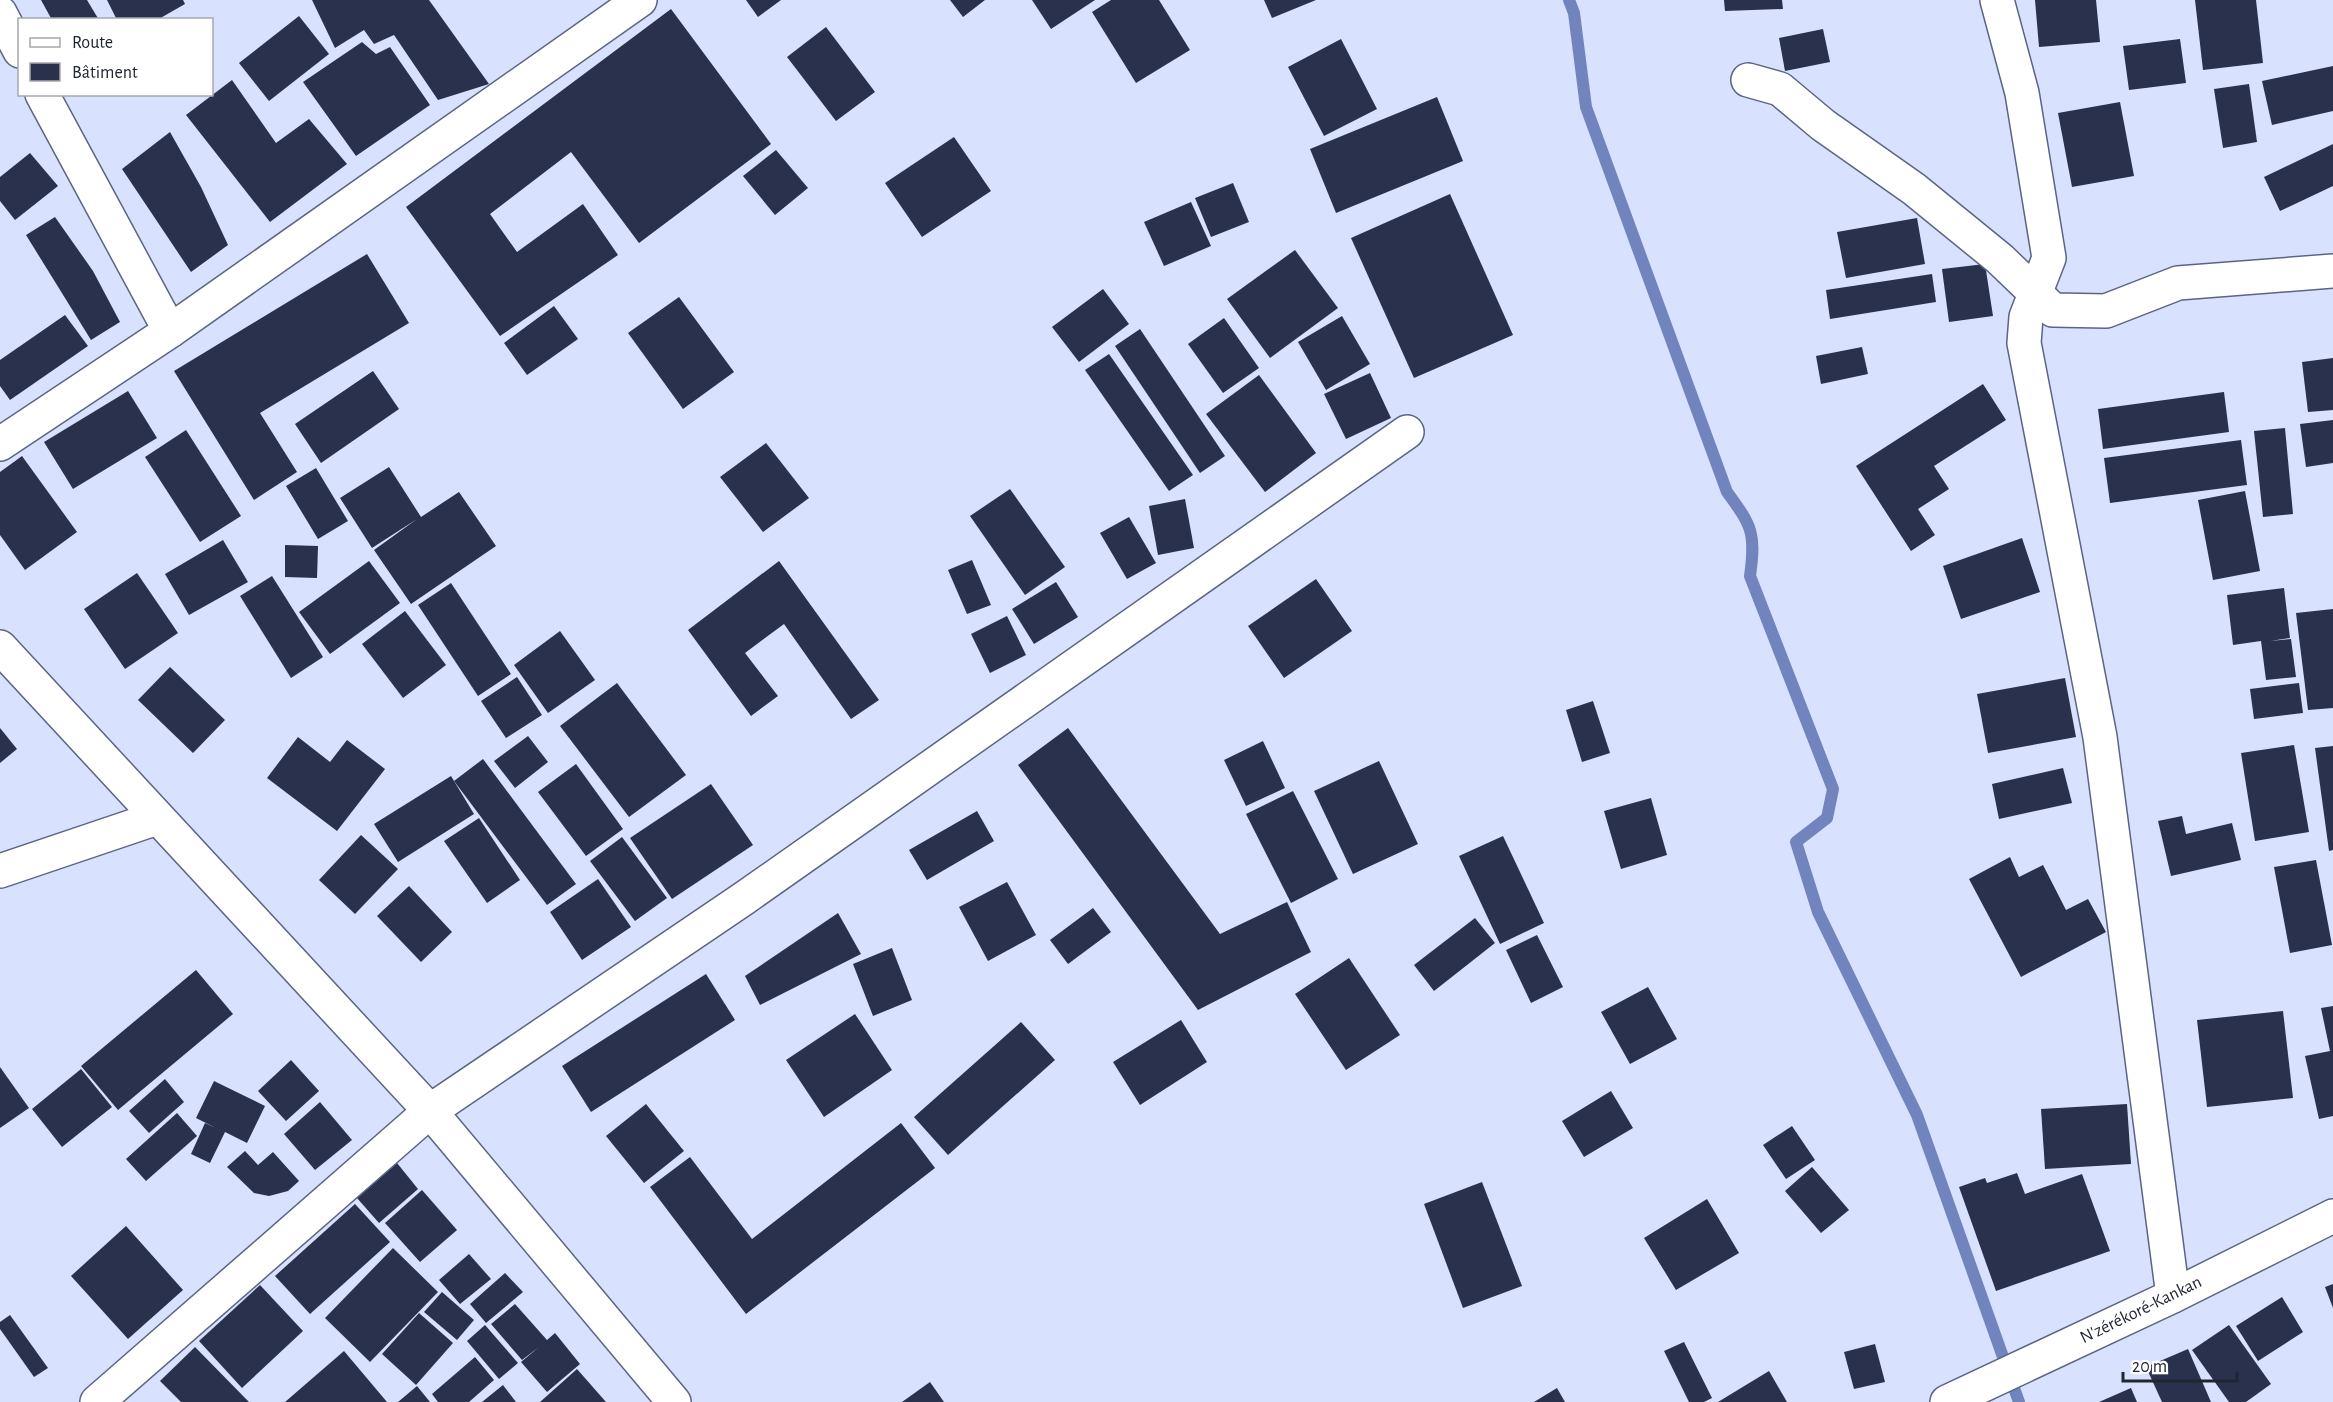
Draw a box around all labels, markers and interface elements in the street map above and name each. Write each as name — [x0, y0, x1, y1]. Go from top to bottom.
legend — [18, 18, 213, 96]
text: Route — [72, 34, 113, 52]
text: Bâtiment — [72, 64, 138, 82]
street label: N'zérékoré-Kankan — [2077, 1273, 2205, 1347]
scale bar — [2123, 1345, 2237, 1383]
text: 20 m — [2132, 1358, 2167, 1376]

